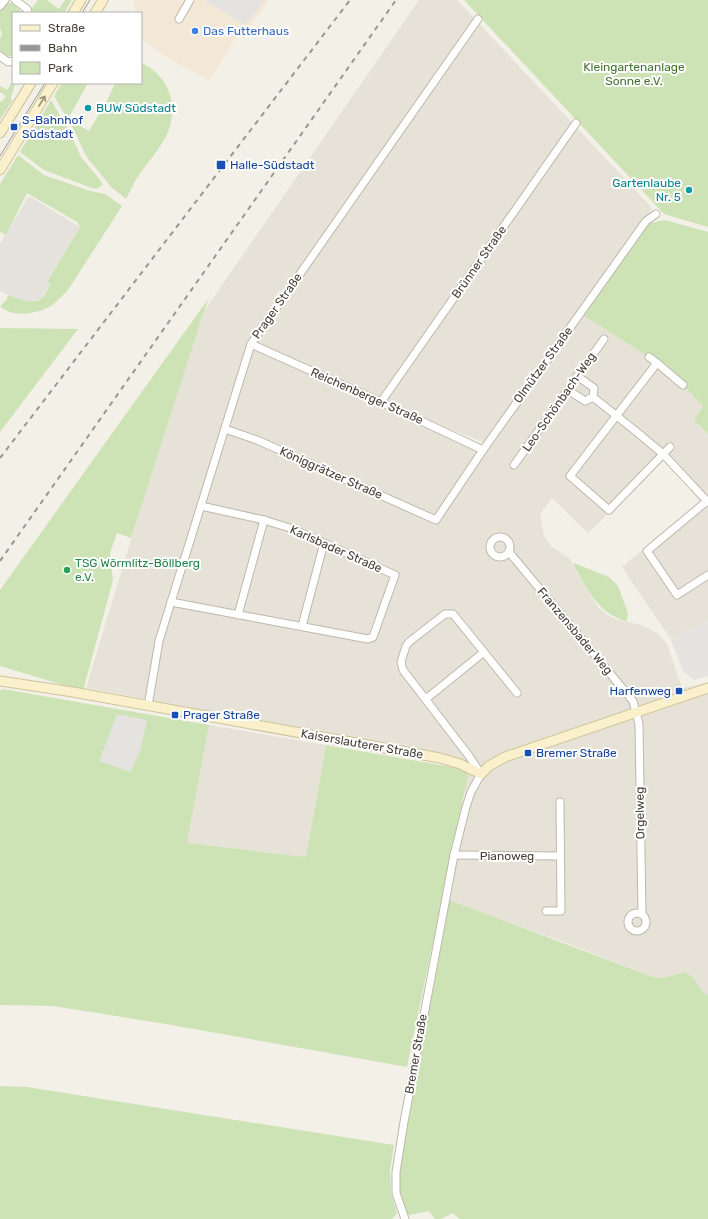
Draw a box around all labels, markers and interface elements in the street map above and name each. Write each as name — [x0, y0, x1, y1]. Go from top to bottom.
legend — [12, 12, 142, 84]
text: Straße — [48, 21, 85, 35]
place label: Das Futterhaus — [203, 24, 289, 38]
marker: Das Futterhaus — [190, 26, 200, 36]
text: Bahn — [48, 41, 77, 55]
park label: Kleingartenanlage Sonne e.V. — [583, 60, 685, 88]
text: Park — [48, 61, 74, 75]
one-way arrow — [39, 95, 47, 107]
place label: BUW Südstadt — [96, 101, 176, 115]
marker: BUW Südstadt — [83, 103, 93, 113]
place label: S-Bahnhof Südstadt — [22, 113, 83, 141]
marker: S-Bahnhof Südstadt — [9, 122, 19, 132]
place label: Halle-Südstadt — [230, 158, 315, 172]
marker: Halle-Südstadt — [215, 159, 227, 171]
place label: Gartenlaube Nr. 5 — [612, 176, 681, 204]
marker: Gartenlaube Nr. 5 — [684, 185, 694, 195]
street label: Brünner Straße — [449, 223, 509, 301]
street label: Prager Straße — [249, 270, 305, 342]
street label: Olmützer Straße — [511, 324, 575, 406]
street label: Leo-Schönbach-Weg — [519, 350, 599, 454]
street label: Reichenberger Straße — [309, 365, 426, 427]
street label: Königgrätzer Straße — [277, 444, 385, 502]
street label: Karlsbader Straße — [288, 522, 384, 576]
place label: TSG Wörmlitz-Böllberg e.V. — [75, 556, 200, 584]
marker: TSG Wörmlitz-Böllberg e.V. — [62, 565, 72, 575]
street label: Franzensbader Weg — [535, 585, 615, 677]
place label: Harfenweg — [609, 684, 671, 698]
marker: Harfenweg — [674, 686, 684, 696]
place label: Prager Straße — [183, 708, 260, 722]
marker: Prager Straße — [170, 710, 180, 720]
street label: Kaiserslauterer Straße — [300, 726, 424, 762]
place label: Bremer Straße — [536, 746, 617, 760]
marker: Bremer Straße — [523, 748, 533, 758]
street label: Orgelweg — [633, 787, 647, 839]
street label: Pianoweg — [480, 849, 534, 863]
street label: Bremer Straße — [402, 1013, 430, 1095]

